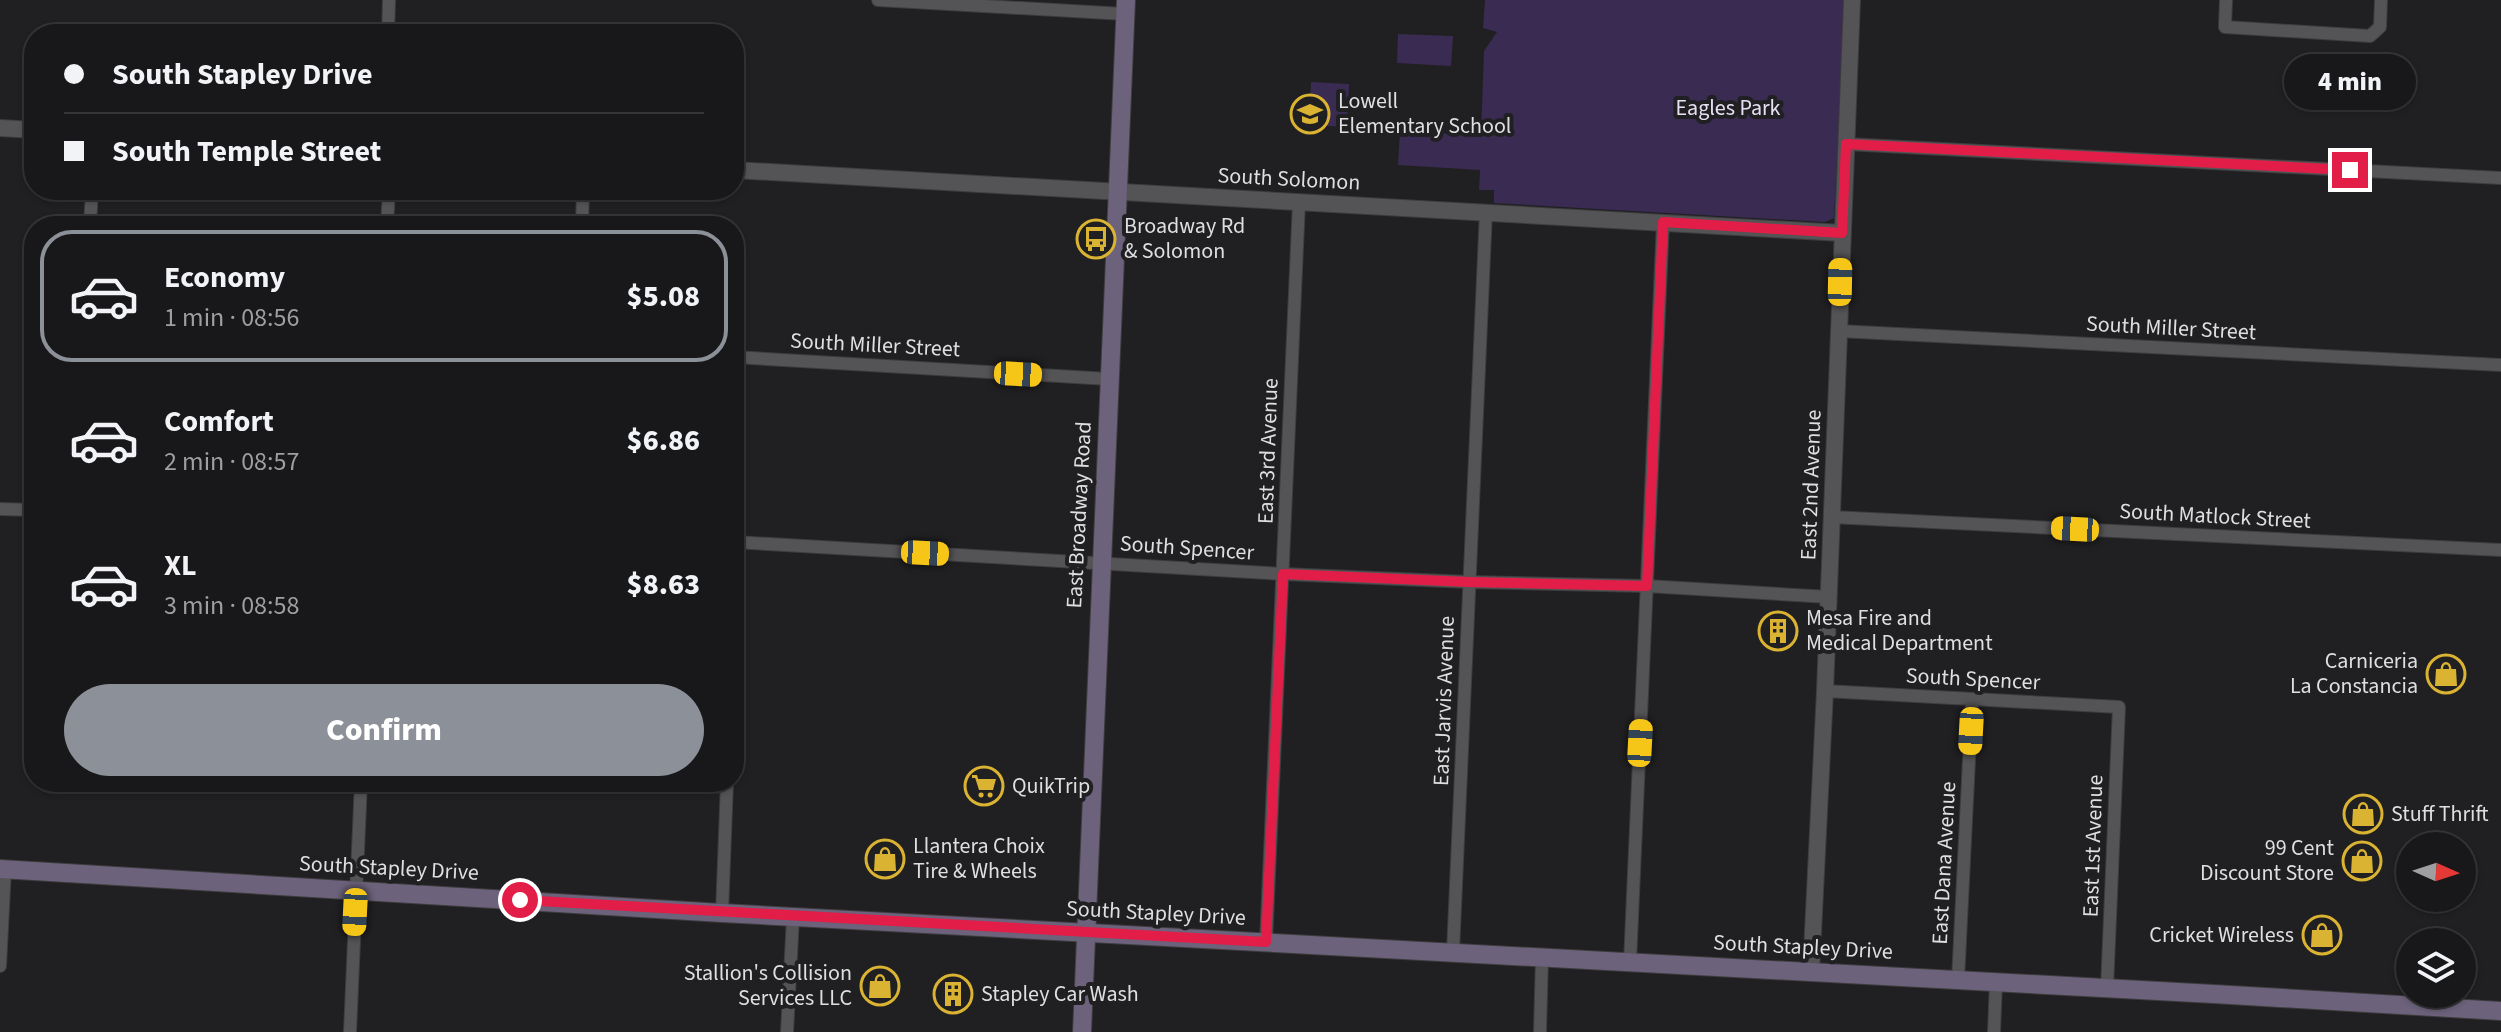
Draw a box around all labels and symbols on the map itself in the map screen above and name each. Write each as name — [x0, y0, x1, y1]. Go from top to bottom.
callout: 4 min — [2284, 54, 2416, 110]
place label: Lowell Elementary School — [1338, 85, 1511, 142]
park label: Eagles Park — [1675, 92, 1781, 124]
school or university icon: Lowell Elementary School — [1289, 93, 1331, 135]
route end — [2332, 152, 2368, 188]
street label: South Solomon — [1217, 159, 1361, 199]
place label: Broadway Rd & Solomon — [1124, 210, 1245, 267]
bus stop icon: Broadway Rd & Solomon — [1075, 218, 1117, 260]
car — [1828, 258, 1852, 306]
street label: South Miller Street — [2085, 308, 2257, 348]
street label: South Miller Street — [789, 325, 961, 365]
car — [993, 361, 1043, 387]
street label: East 3rd Avenue — [1249, 377, 1287, 525]
street label: East 2nd Avenue — [1792, 409, 1830, 561]
street label: East Broadway Road — [1058, 421, 1100, 609]
street label: South Matlock Street — [2118, 495, 2312, 537]
car — [2050, 516, 2100, 542]
street label: South Spencer — [1119, 527, 1256, 569]
car — [900, 540, 950, 566]
place label: Mesa Fire and Medical Department — [1806, 602, 1993, 659]
building icon: Mesa Fire and Medical Department — [1757, 610, 1799, 652]
street label: East Jarvis Avenue — [1425, 615, 1463, 787]
place label: Carniceria La Constancia — [2290, 645, 2418, 702]
shop icon: Carniceria La Constancia — [2425, 653, 2467, 695]
street label: South Spencer — [1905, 660, 2041, 699]
car — [1958, 706, 1984, 756]
car — [1627, 718, 1653, 768]
supermarket icon: QuikTrip — [963, 765, 1005, 807]
place label: QuikTrip — [1012, 770, 1090, 802]
street label: East 1st Avenue — [2075, 774, 2111, 918]
street label: East Dana Avenue — [1924, 781, 1964, 945]
shop icon: Stuff Thrift — [2342, 793, 2384, 835]
place label: Stuff Thrift — [2391, 798, 2489, 830]
place label: Llantera Choix Tire & Wheels — [913, 830, 1045, 887]
place label: 99 Cent Discount Store — [2200, 832, 2335, 889]
north arrow — [2396, 832, 2476, 912]
shop icon: Llantera Choix Tire & Wheels — [864, 838, 906, 880]
shop icon: 99 Cent Discount Store — [2341, 840, 2383, 882]
street label: South Stapley Drive — [298, 847, 480, 889]
route start — [502, 882, 538, 918]
car — [342, 887, 368, 937]
street label: South Stapley Drive — [1065, 892, 1247, 934]
shop icon: Cricket Wireless — [2301, 914, 2343, 956]
place label: Cricket Wireless — [2149, 919, 2294, 951]
street label: South Stapley Drive — [1712, 926, 1894, 968]
place label: Stallion's Collision Services LLC — [684, 957, 852, 1014]
shop icon: Stallion's Collision Services LLC — [859, 965, 901, 1007]
building icon: Stapley Car Wash — [932, 973, 974, 1015]
place label: Stapley Car Wash — [981, 978, 1139, 1010]

